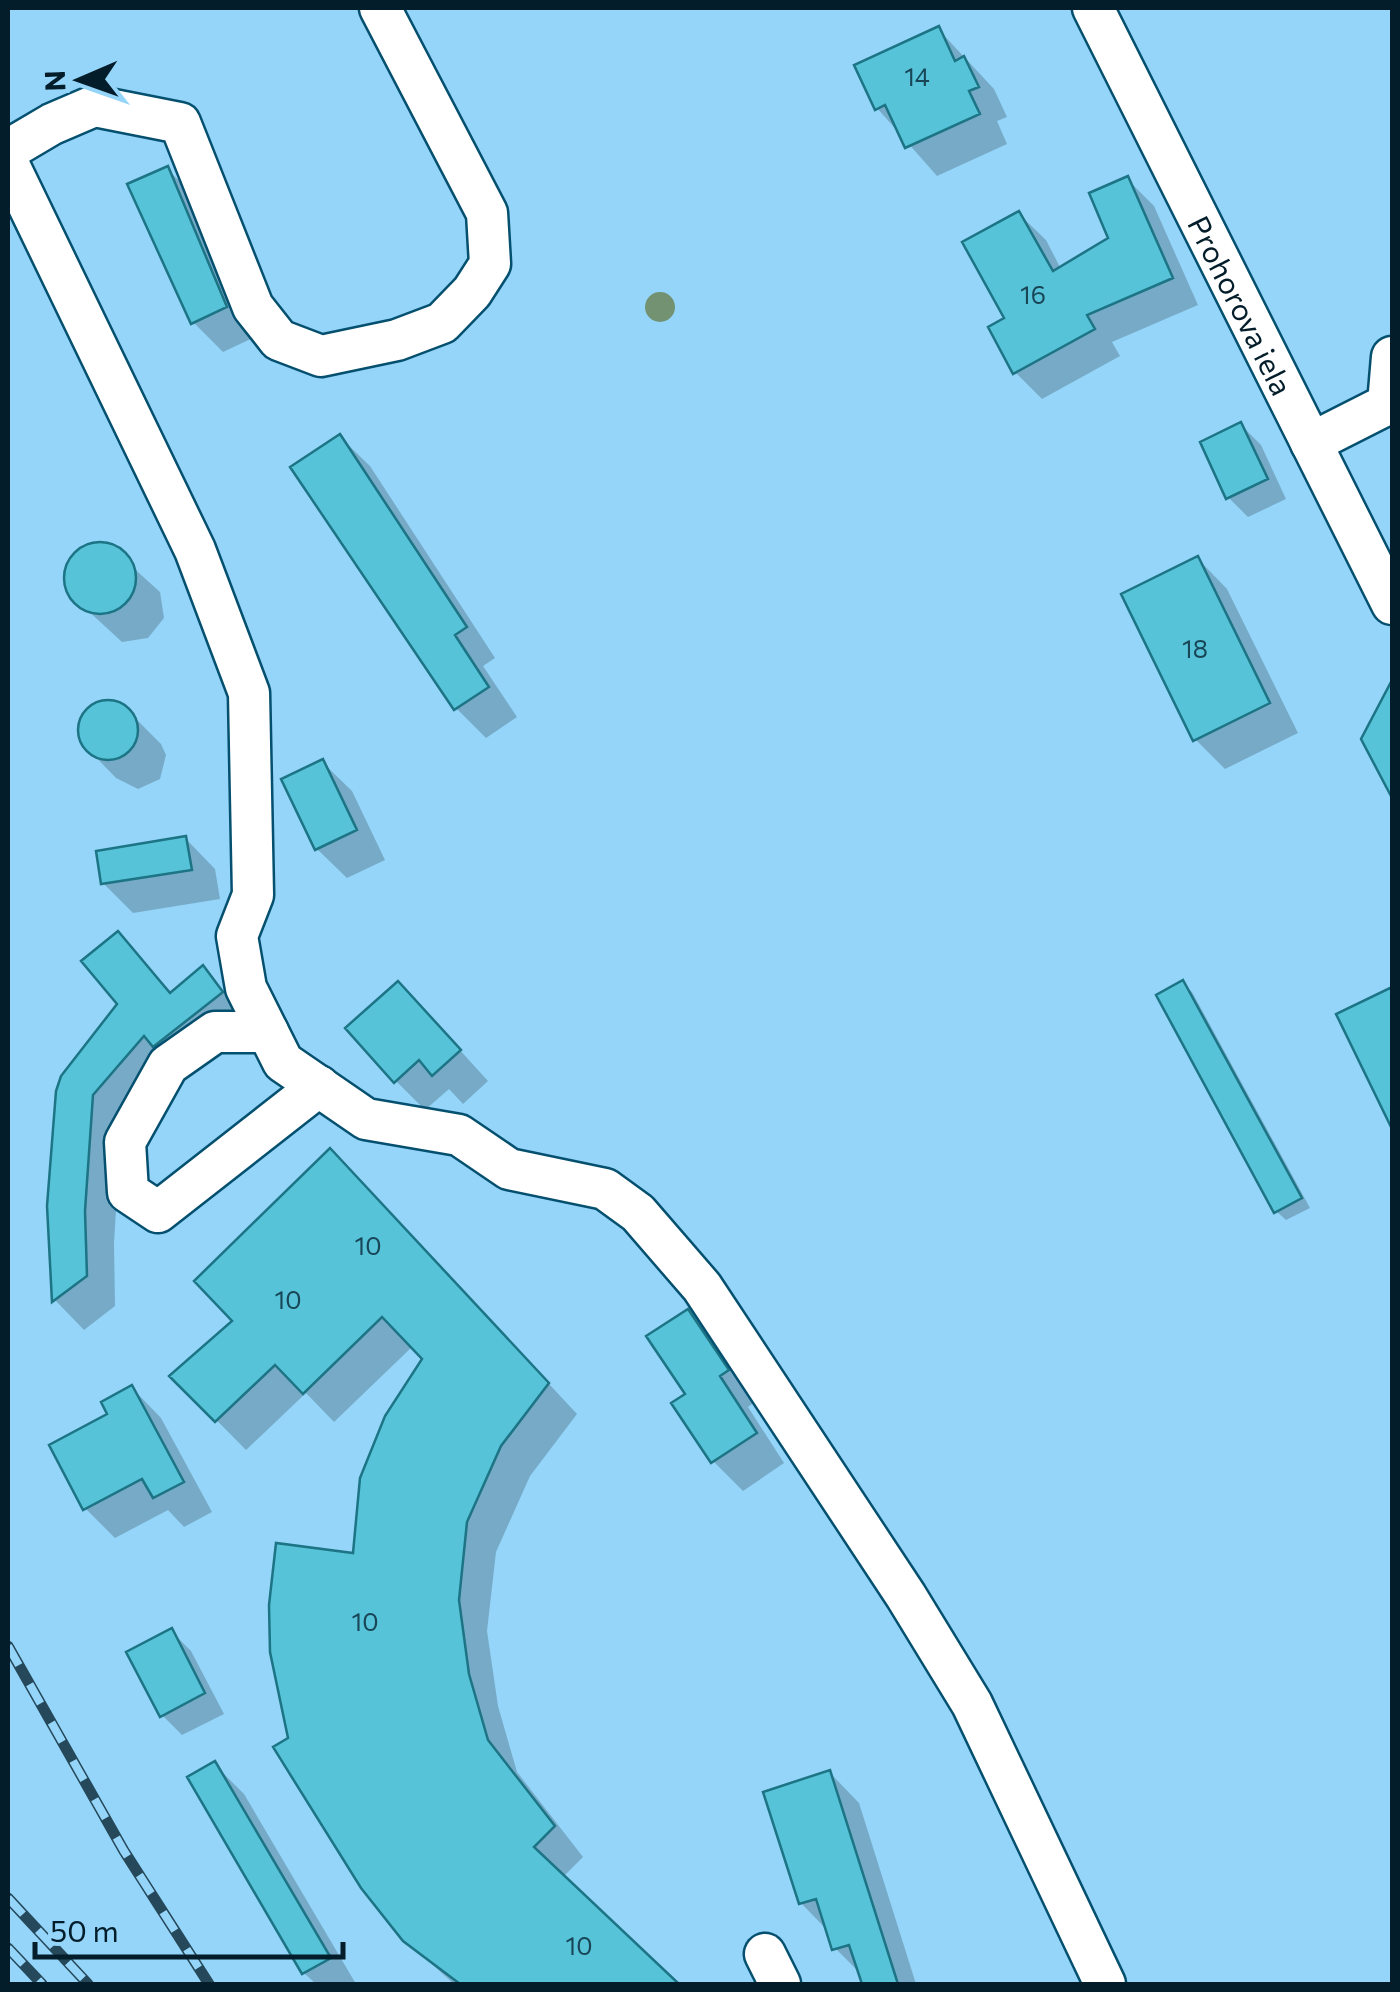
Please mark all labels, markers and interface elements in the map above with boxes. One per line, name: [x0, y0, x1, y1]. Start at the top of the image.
north arrow: [30, 30, 130, 130]
house number: 14: [904, 61, 930, 91]
text: N: [37, 70, 71, 92]
street label: Prohorova iela: [1181, 209, 1302, 400]
house number: 16: [1020, 279, 1046, 309]
house number: 18: [1182, 633, 1208, 663]
house number: 10: [354, 1230, 382, 1260]
house number: 10: [274, 1284, 302, 1314]
house number: 10: [351, 1606, 379, 1636]
scale bar: [35, 1897, 342, 1959]
text: 50 m: [50, 1911, 119, 1948]
house number: 10: [565, 1930, 593, 1960]

